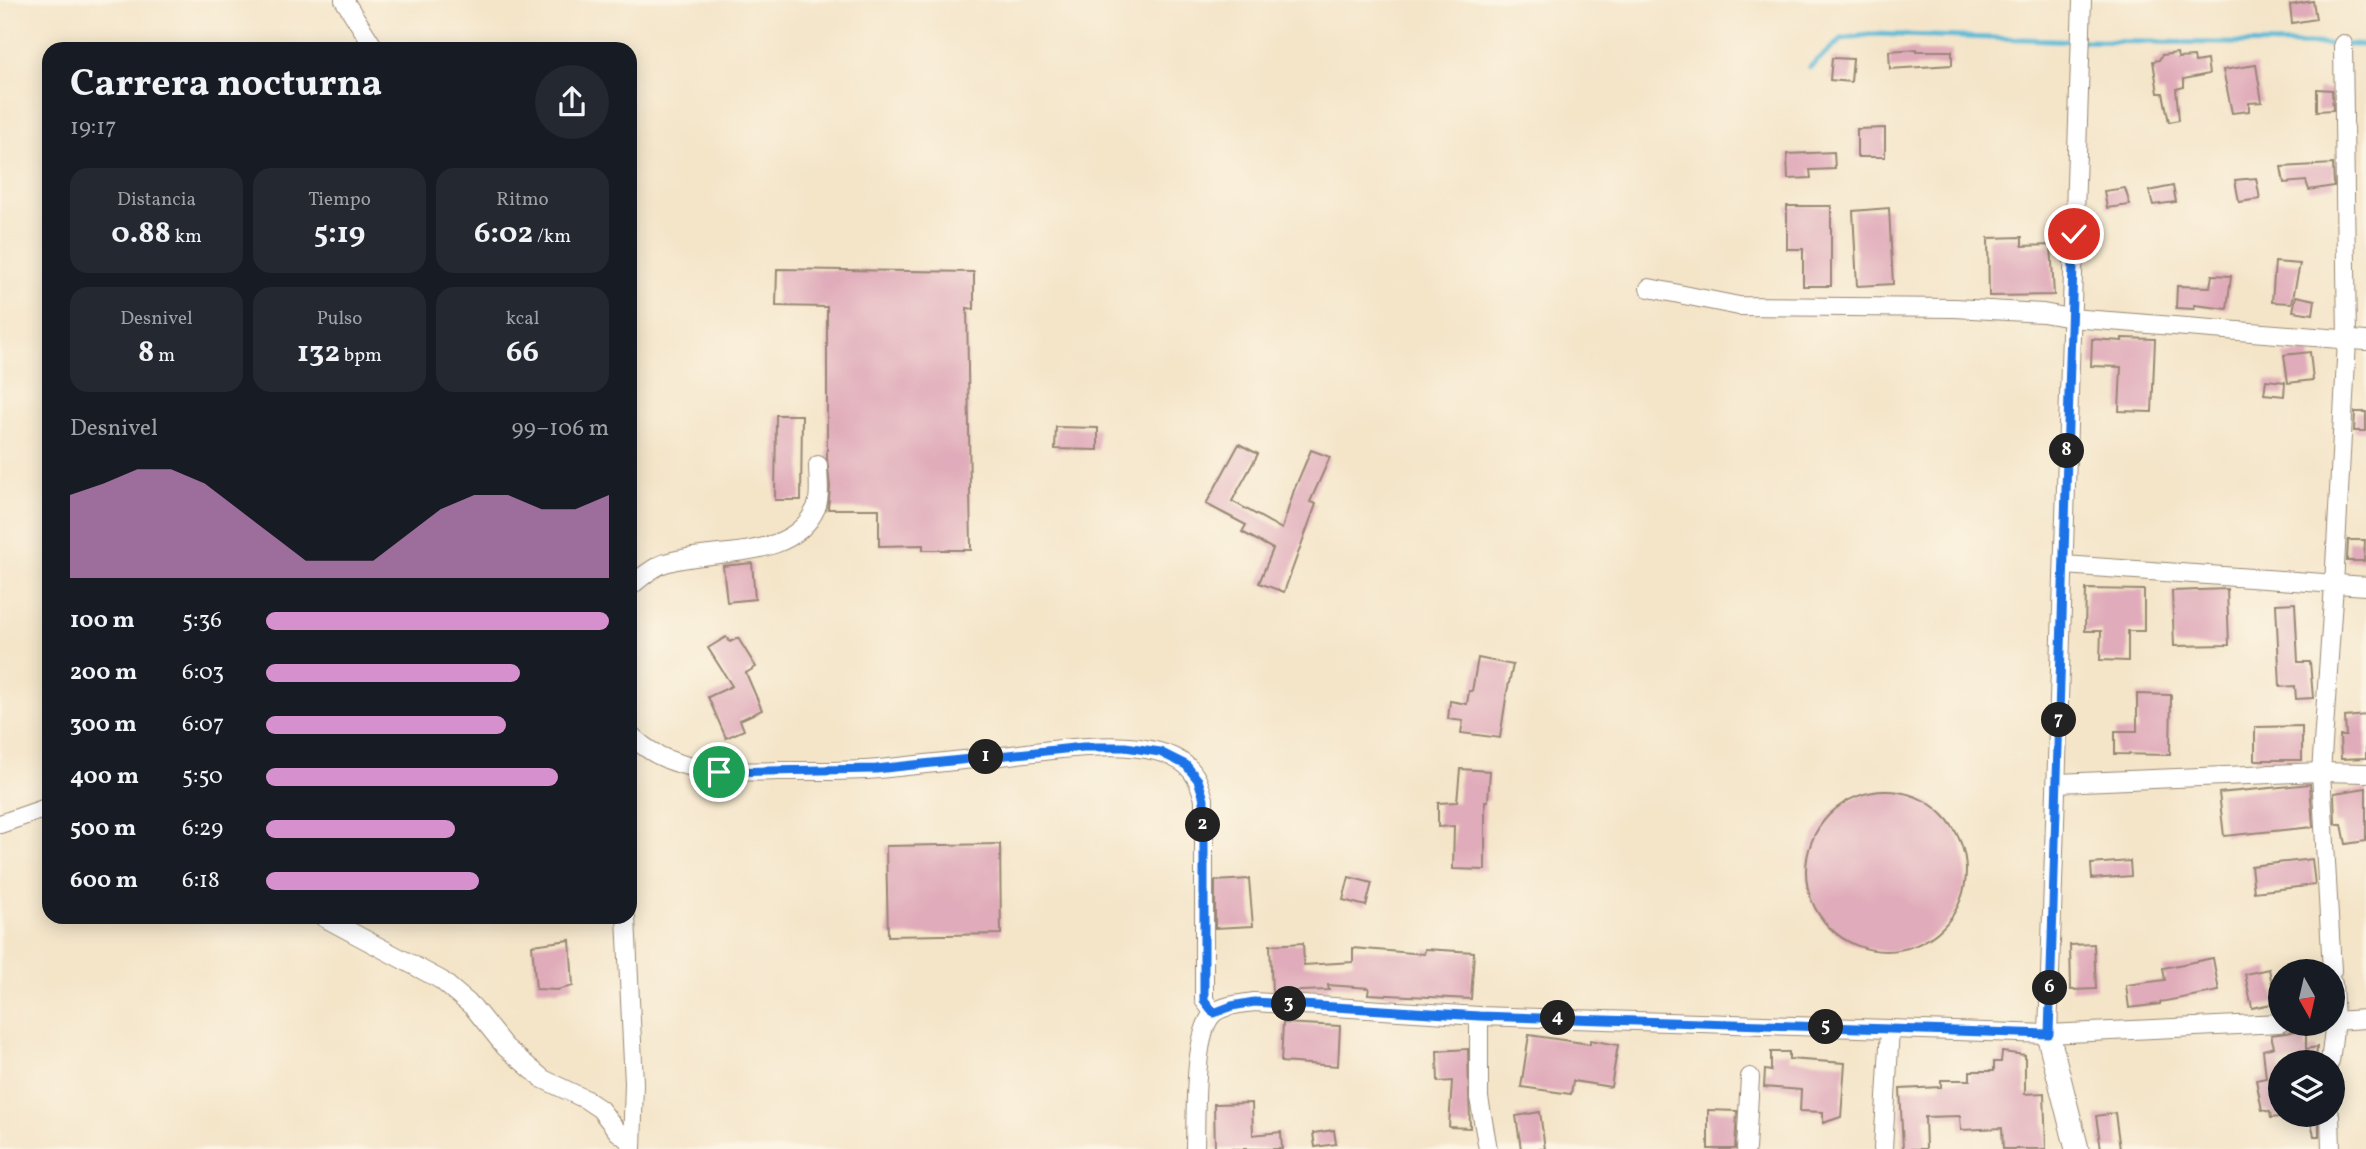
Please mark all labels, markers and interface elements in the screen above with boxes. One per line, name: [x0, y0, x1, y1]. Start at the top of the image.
text: Carrera nocturna: [70, 59, 382, 112]
button: share: [535, 65, 609, 139]
text: 19:17: [70, 112, 116, 144]
text: Distancia: [117, 187, 196, 213]
text: Tiempo: [308, 187, 371, 213]
text: Ritmo: [496, 187, 549, 213]
pin: [2044, 204, 2104, 264]
text: 0.88: [111, 213, 171, 255]
text: 5:19: [314, 213, 365, 255]
text: 6:02: [474, 213, 533, 255]
icon: check: [2055, 215, 2093, 253]
text: km: [171, 224, 202, 250]
text: /km: [533, 224, 571, 250]
text: Desnivel: [120, 306, 193, 332]
text: Pulso: [317, 306, 362, 332]
text: kcal: [506, 306, 539, 332]
text: 8: [138, 332, 154, 374]
text: 132: [297, 332, 340, 374]
text: 66: [506, 332, 539, 374]
text: m: [154, 343, 175, 369]
text: bpm: [340, 343, 382, 369]
text: Desnivel: [70, 413, 158, 445]
text: 99–106 m: [512, 413, 609, 445]
pin: 8: [2050, 434, 2084, 468]
text: 8: [2061, 437, 2072, 463]
text: 100 m: [70, 605, 135, 637]
text: 5:36: [182, 605, 222, 637]
text: 200 m: [70, 657, 137, 689]
text: 6:03: [182, 657, 224, 689]
pin: 7: [2042, 702, 2076, 738]
text: 7: [2054, 706, 2063, 732]
text: 300 m: [70, 709, 137, 741]
text: 6:07: [182, 709, 224, 741]
pin: 1: [968, 740, 1004, 774]
pin: [689, 742, 749, 802]
text: 1: [982, 743, 989, 769]
icon: arrive: [700, 753, 738, 791]
text: 400 m: [70, 761, 139, 793]
text: 5:50: [182, 761, 223, 793]
pin: 2: [1186, 808, 1220, 842]
text: 2: [1198, 811, 1207, 837]
text: 500 m: [70, 813, 136, 845]
text: 6:29: [182, 813, 223, 845]
text: 600 m: [70, 865, 138, 897]
text: 6:18: [182, 865, 220, 897]
north arrow: [2268, 959, 2345, 1036]
map controls: [2268, 959, 2345, 1127]
pin: 6: [2032, 970, 2068, 1006]
text: 6: [2044, 974, 2055, 1000]
pin: 3: [1272, 986, 1306, 1021]
text: 3: [1284, 990, 1293, 1016]
pin: 4: [1540, 1000, 1576, 1036]
text: 4: [1552, 1004, 1563, 1030]
pin: 5: [1808, 1010, 1843, 1044]
text: 5: [1821, 1013, 1830, 1039]
button: layers: [2268, 1050, 2345, 1127]

